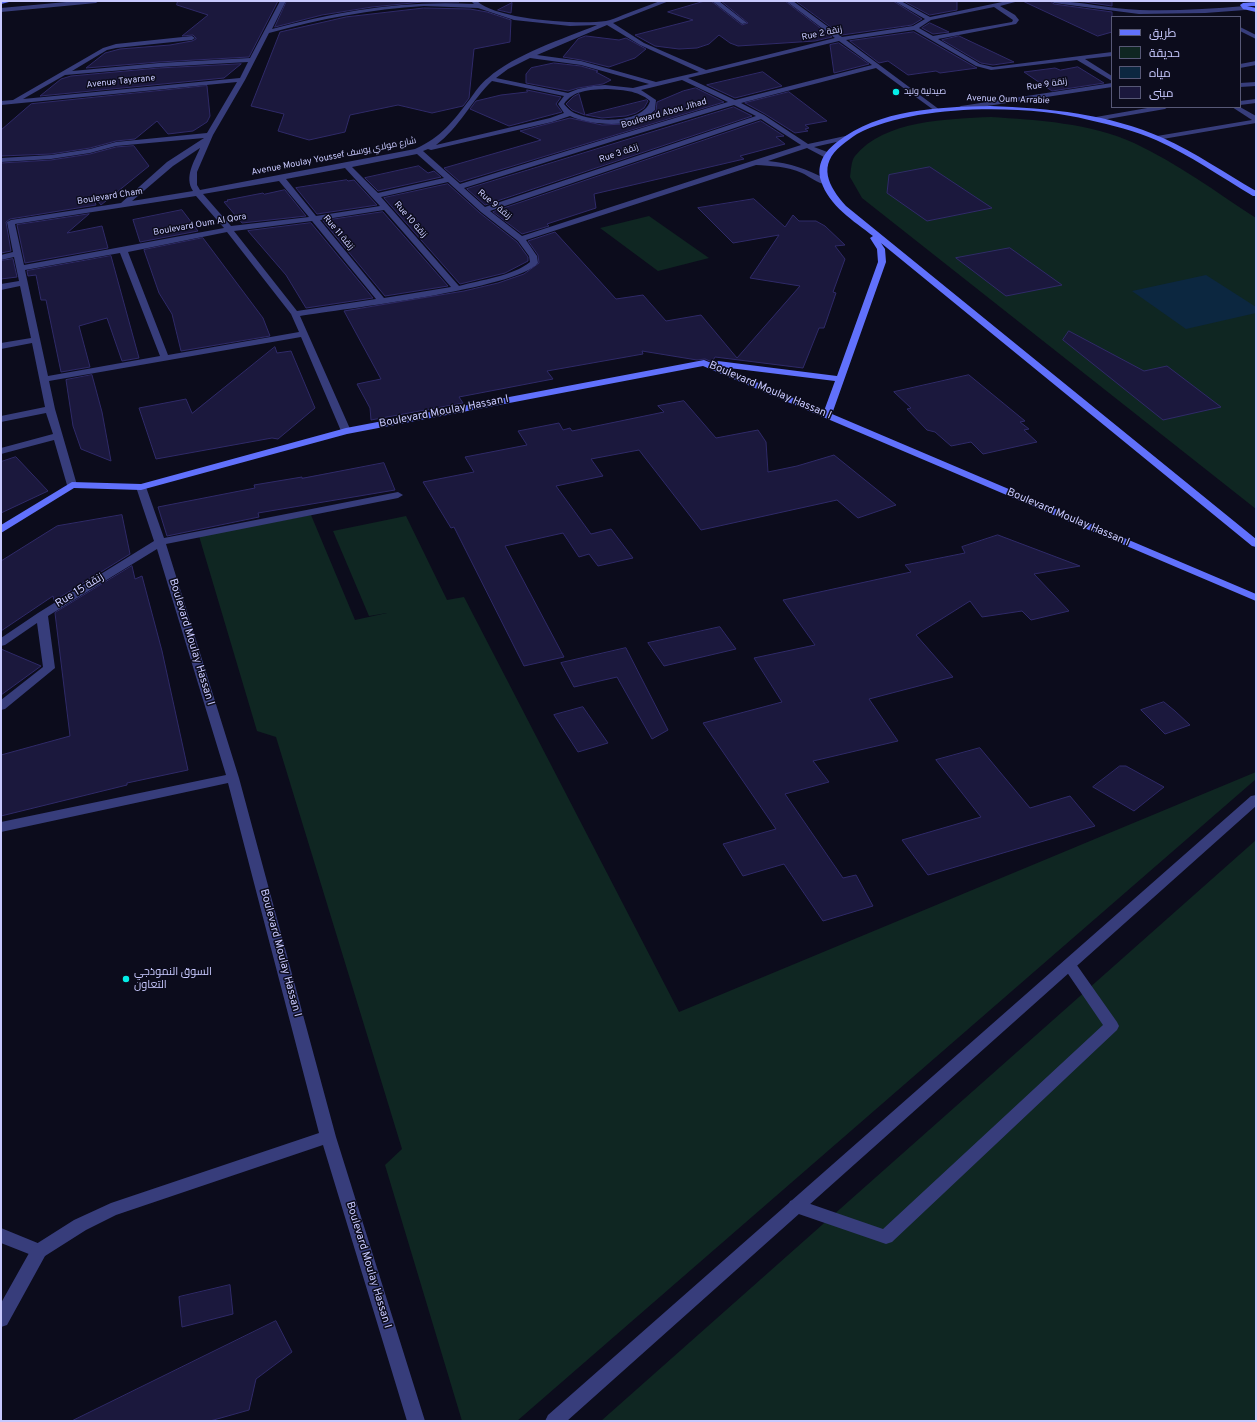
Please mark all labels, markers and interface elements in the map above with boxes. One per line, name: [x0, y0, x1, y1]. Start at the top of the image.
legend: [1111, 16, 1241, 108]
street label: Rue 2 زنقة: [801, 24, 843, 44]
text: طريق: [1149, 26, 1176, 42]
text: حديقة: [1149, 46, 1180, 62]
text: مياه: [1149, 66, 1171, 82]
street label: Avenue Tayarane: [86, 73, 156, 91]
street label: Rue 9 زنقة: [1026, 76, 1068, 94]
text: مبنى: [1149, 86, 1174, 102]
marker: صيدلية وليد: [891, 87, 901, 97]
place label: صيدلية وليد: [904, 87, 946, 97]
street label: Avenue Oum Arrabie: [966, 93, 1050, 107]
street label: Boulevard Abou Jihad: [620, 97, 708, 131]
street label: Avenue Moulay Youssef شارع مولاي يوسف: [251, 136, 417, 178]
street label: Rue 3 زنقة: [598, 142, 640, 166]
street label: Boulevard Cham: [76, 186, 144, 208]
street label: Rue 9 زنقة: [475, 188, 513, 222]
street label: Rue 10 زنقة: [391, 200, 429, 240]
street label: Boulevard Oum Al Qora: [153, 211, 247, 239]
street label: Rue 11 زنقة: [320, 213, 356, 253]
street label: Boulevard Moulay Hassan I: [707, 359, 833, 423]
street label: Boulevard Moulay Hassan I: [378, 393, 510, 431]
street label: Boulevard Moulay Hassan I: [1005, 486, 1131, 550]
street label: Rue 15 زنقة: [53, 571, 107, 611]
street label: Boulevard Moulay Hassan I: [165, 577, 217, 707]
street label: Boulevard Moulay Hassan I: [257, 888, 303, 1018]
place label: السوق النموذجي التعاون: [134, 966, 212, 992]
marker: السوق النموذجي التعاون: [121, 974, 131, 984]
street label: Boulevard Moulay Hassan I: [342, 1200, 394, 1330]

